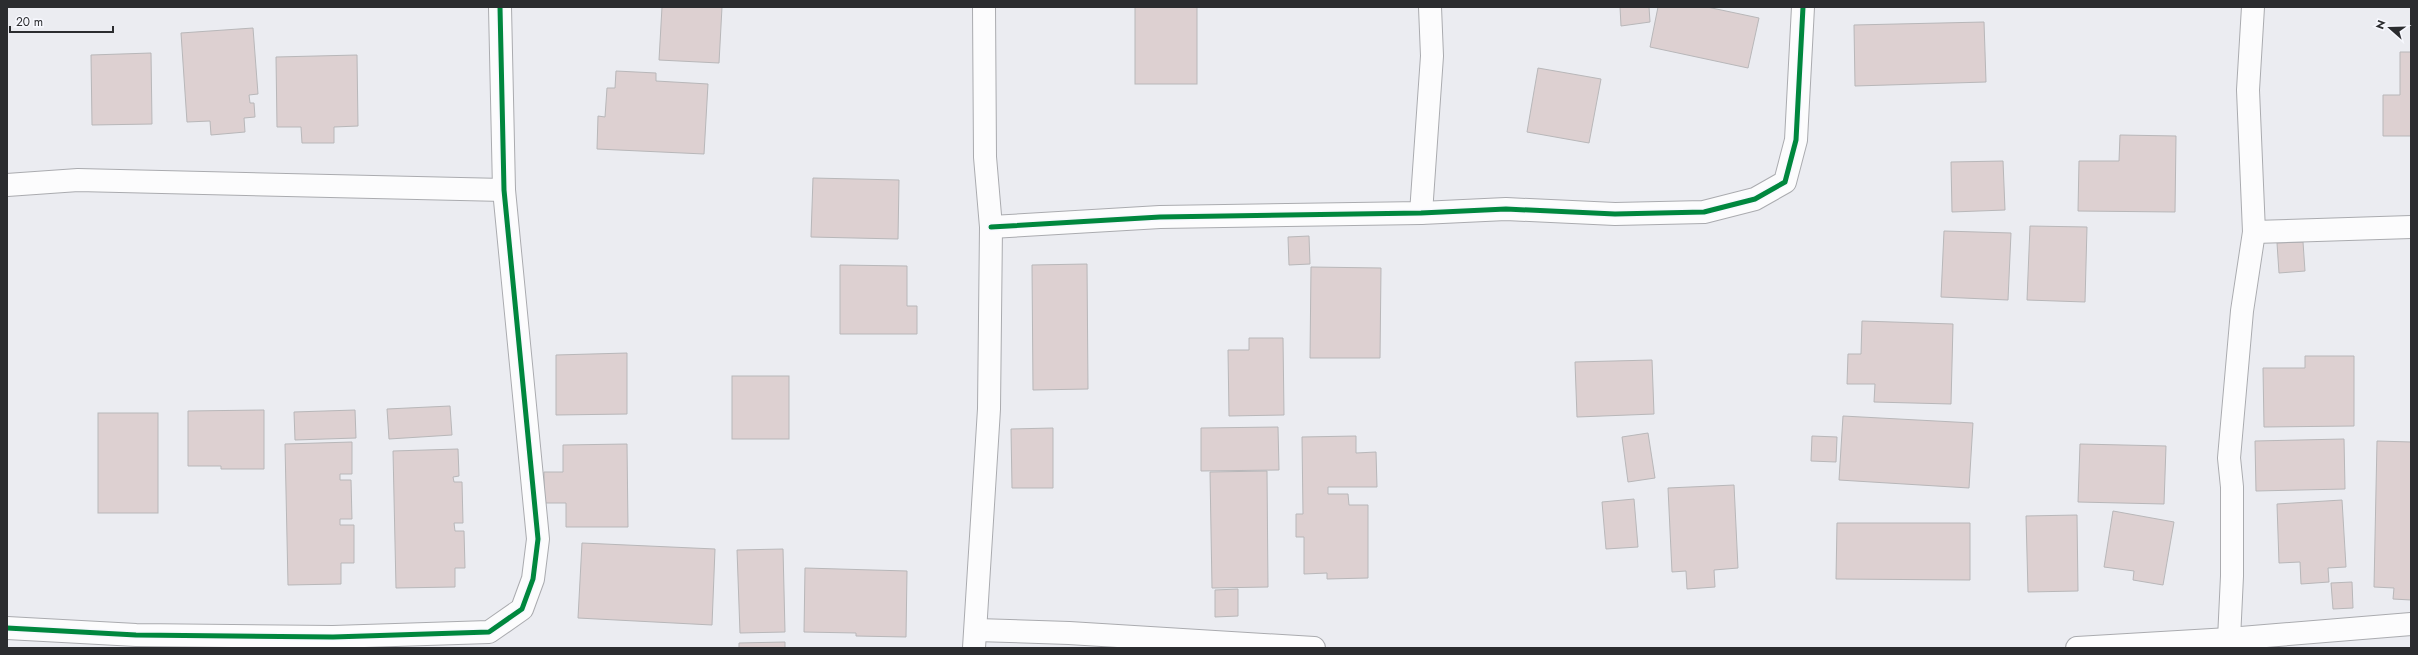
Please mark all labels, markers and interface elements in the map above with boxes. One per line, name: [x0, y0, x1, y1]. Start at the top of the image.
scale bar: [10, 8, 113, 34]
north arrow: [2370, 8, 2410, 48]
text: 20 m: [16, 13, 43, 31]
text: N: [2372, 18, 2390, 31]

